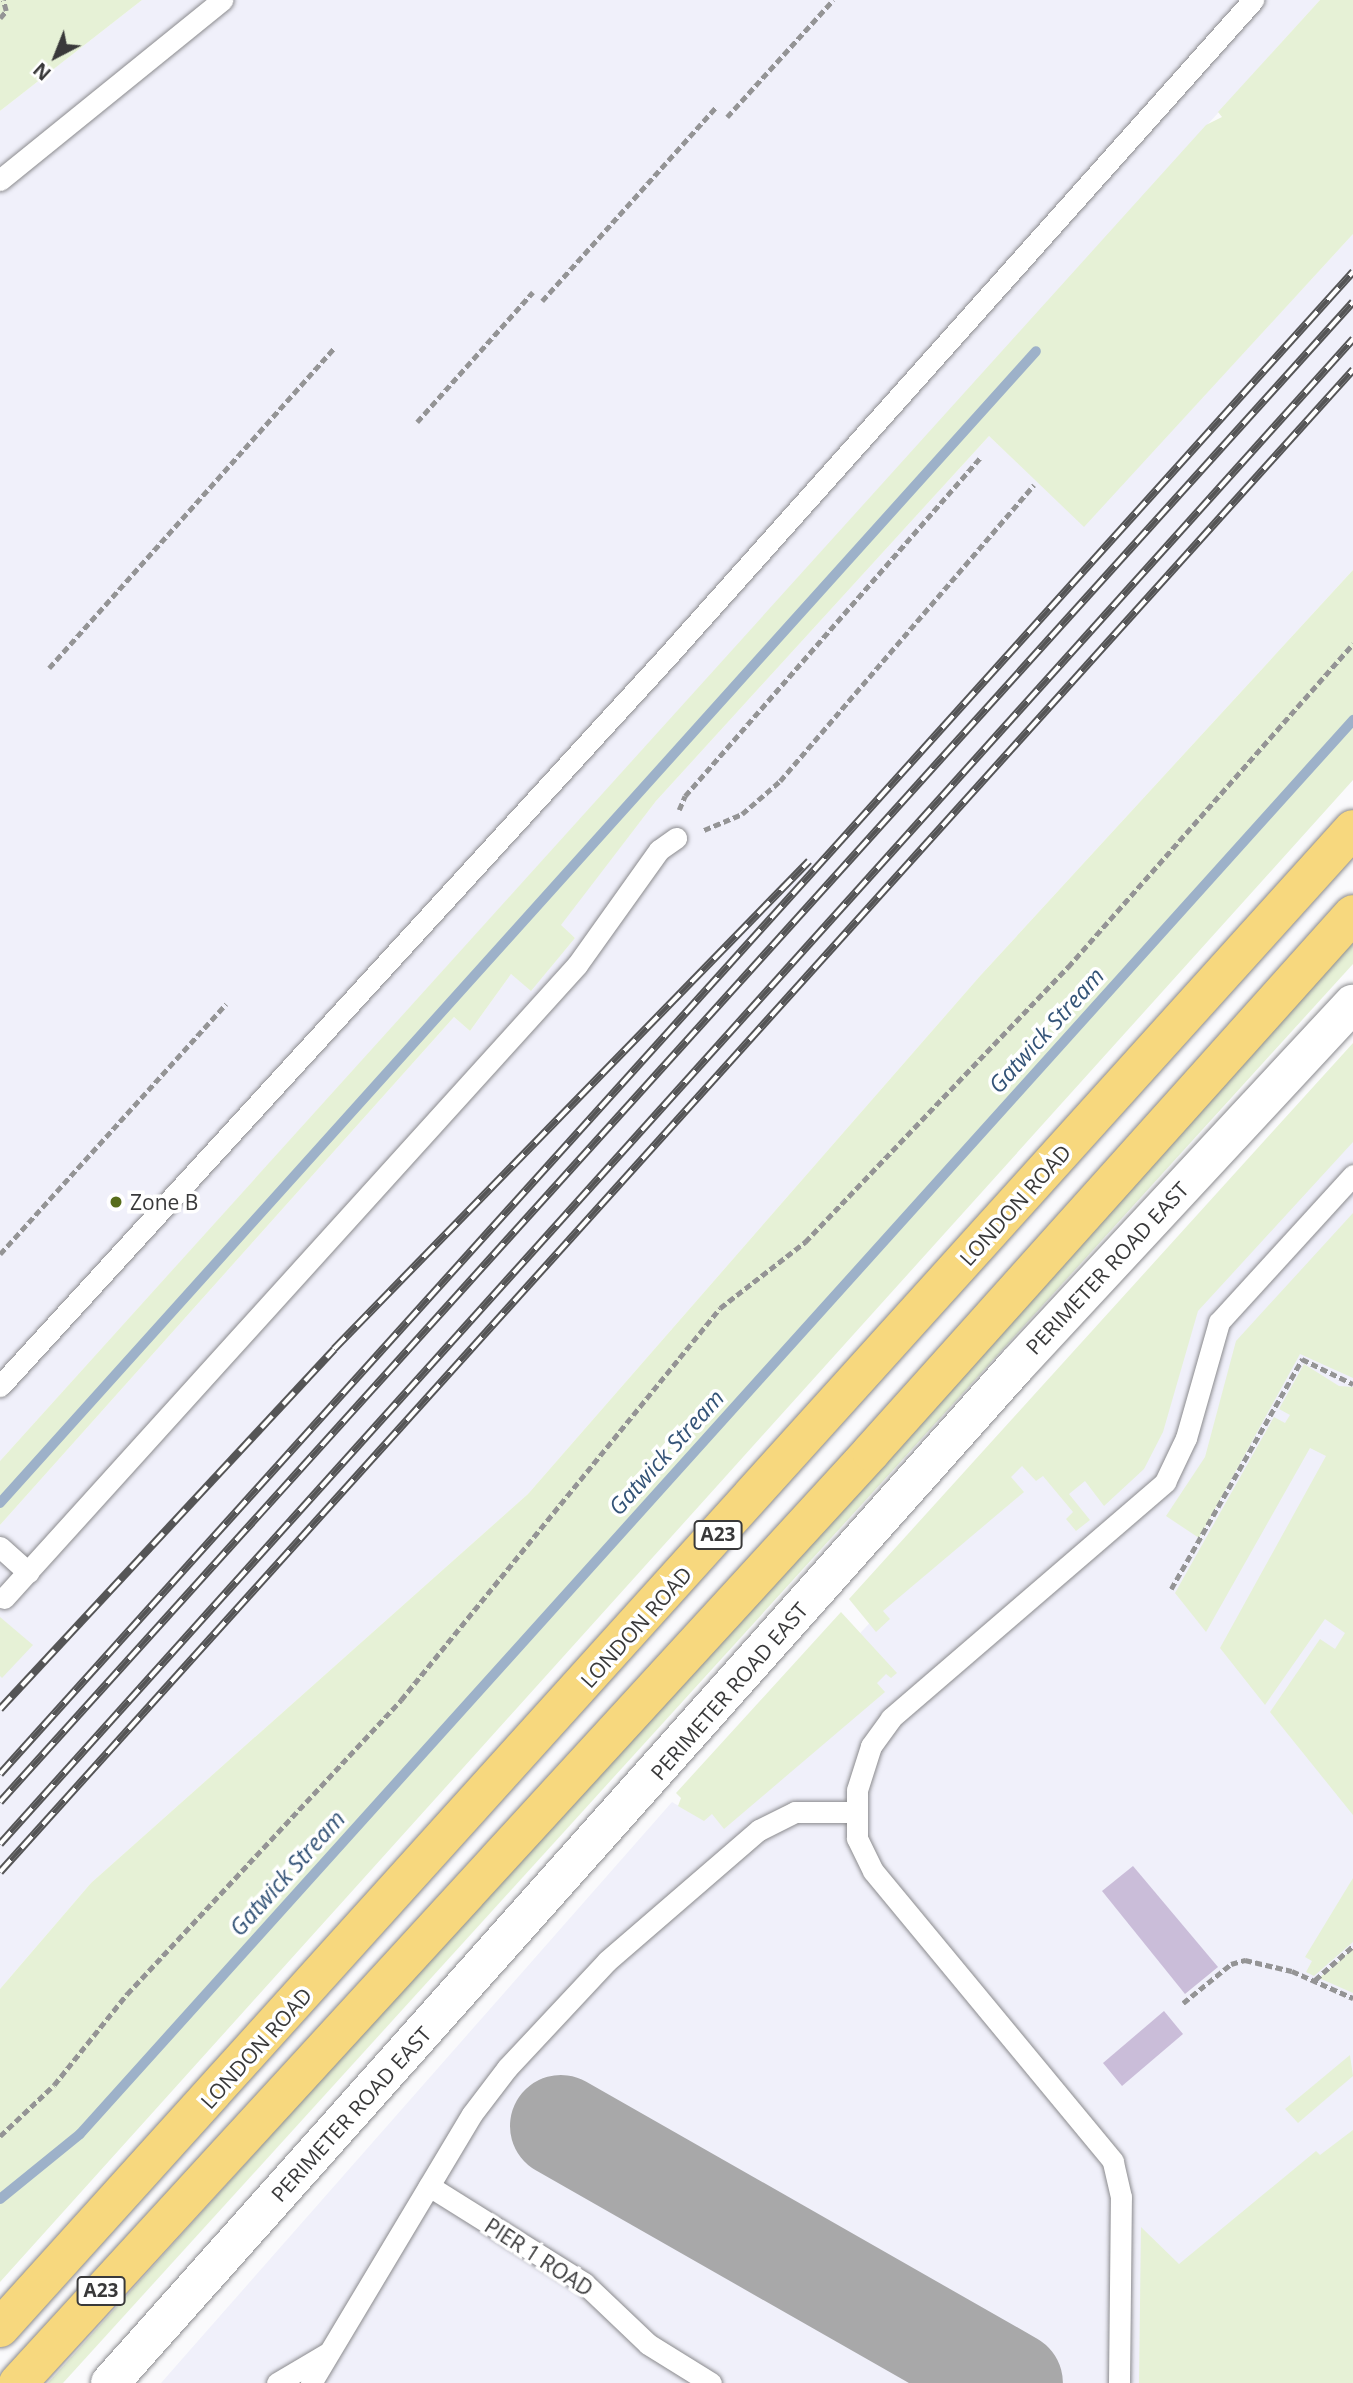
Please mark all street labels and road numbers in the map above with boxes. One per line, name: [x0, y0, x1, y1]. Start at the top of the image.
street label: LONDON ROAD: [954, 1139, 1076, 1271]
street label: PERIMETER ROAD EAST: [1021, 1177, 1193, 1359]
road number: A23: [694, 1520, 742, 1550]
street label: LONDON ROAD: [575, 1561, 697, 1693]
street label: PERIMETER ROAD EAST: [645, 1597, 813, 1785]
street label: LONDON ROAD: [195, 1982, 317, 2114]
street label: PERIMETER ROAD EAST: [266, 2021, 436, 2207]
street label: PIER 1 ROAD: [480, 2213, 598, 2301]
road number: A23: [76, 2276, 126, 2306]

